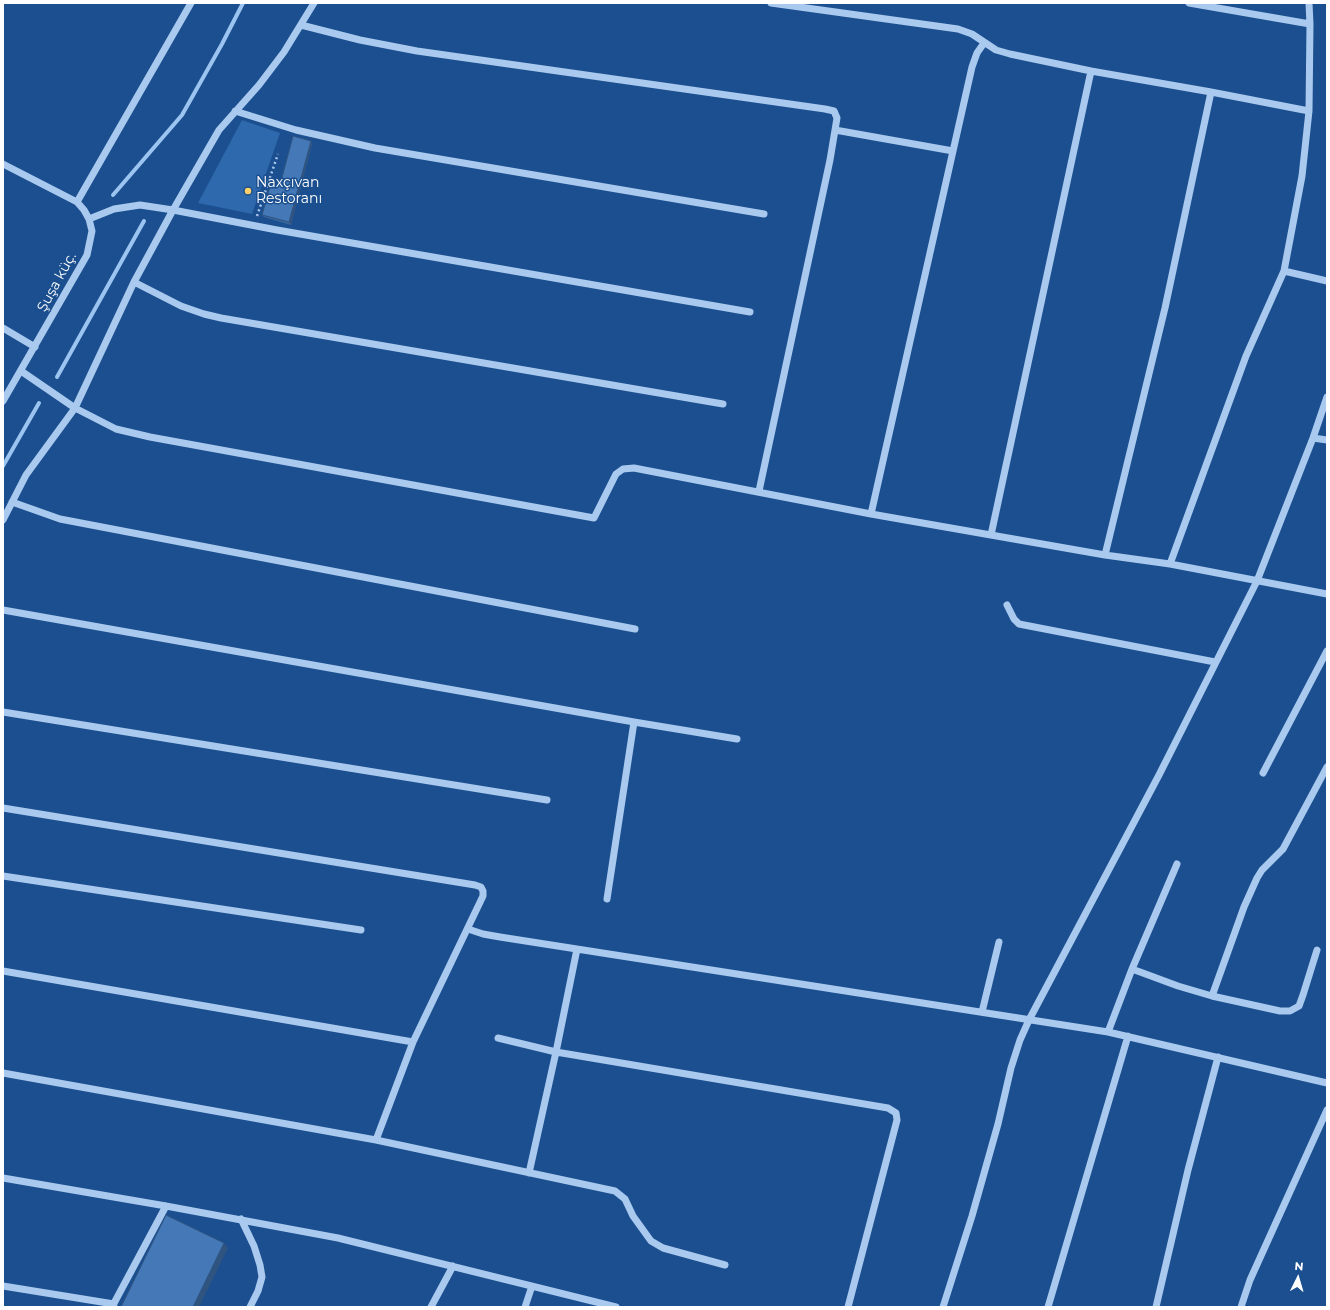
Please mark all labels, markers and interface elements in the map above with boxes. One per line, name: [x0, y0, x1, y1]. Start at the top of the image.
place label: Naxçıvan Restoranı: [256, 175, 322, 208]
marker: Naxçıvan Restoranı: [243, 186, 253, 196]
street label: Şuşa küç.: [34, 249, 80, 315]
north arrow: [1278, 1258, 1318, 1298]
text: N: [1294, 1259, 1304, 1273]

